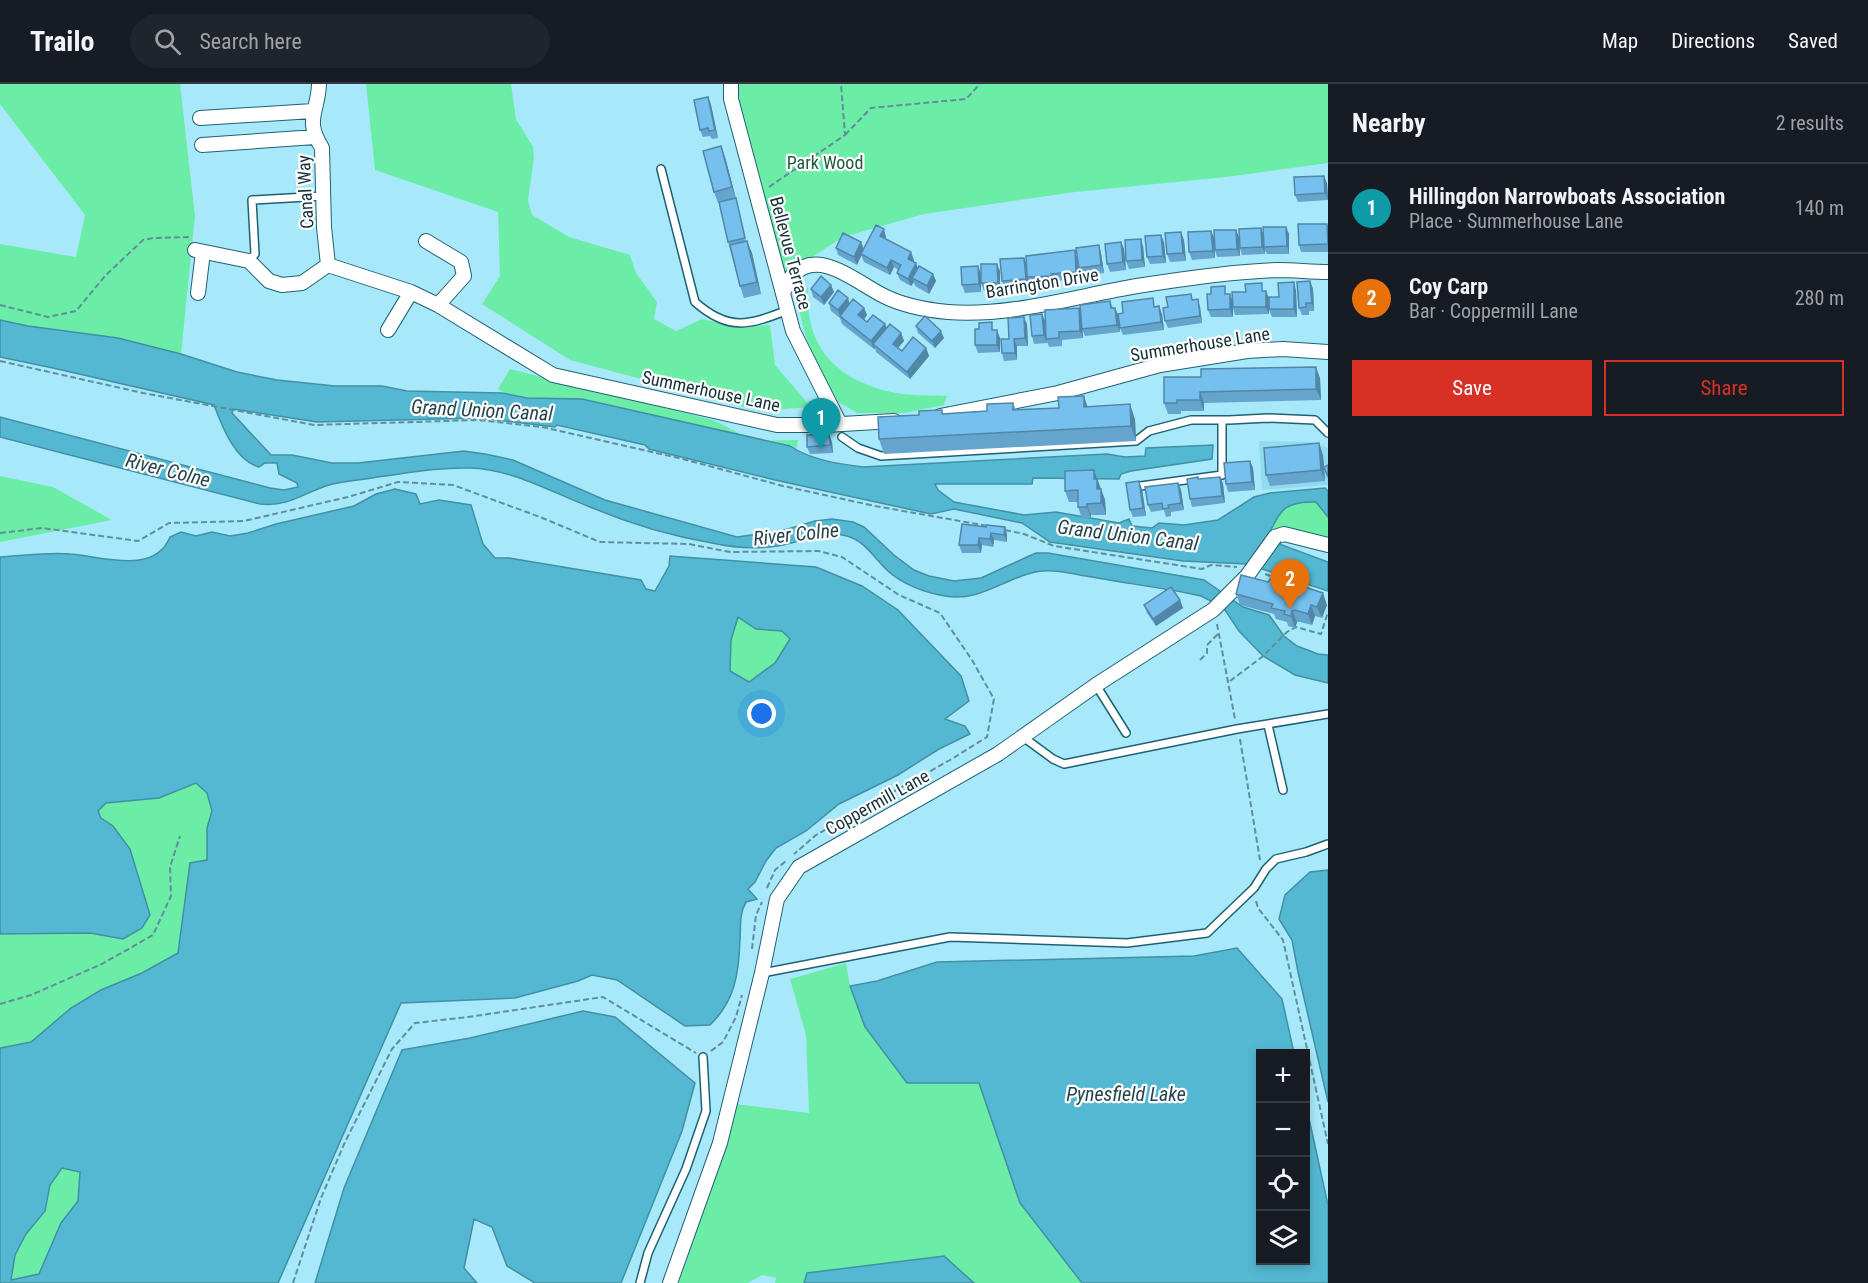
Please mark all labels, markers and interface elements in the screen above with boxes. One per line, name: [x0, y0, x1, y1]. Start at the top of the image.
search box: [130, 14, 550, 68]
text: Trailo: [30, 25, 94, 58]
icon: search: [151, 25, 184, 58]
text: Search here: [199, 29, 302, 54]
text: Map: [1602, 29, 1638, 53]
text: Directions: [1671, 29, 1755, 53]
text: Saved: [1788, 29, 1838, 53]
text: Nearby: [1352, 108, 1426, 138]
text: 2 results: [1776, 111, 1844, 135]
park label: Park Wood: [787, 152, 863, 173]
street label: Canal Way: [293, 154, 317, 229]
text: Hillingdon Narrowboats Association: [1409, 184, 1725, 209]
street label: Bellevue Terrace: [766, 194, 816, 312]
text: 1: [1366, 196, 1377, 220]
text: 140 m: [1795, 196, 1844, 220]
text: Place · Summerhouse Lane: [1409, 209, 1623, 233]
street label: Barrington Drive: [984, 264, 1100, 302]
text: Coy Carp: [1409, 274, 1488, 299]
text: 2: [1366, 286, 1377, 310]
text: 280 m: [1795, 286, 1844, 310]
text: Bar · Coppermill Lane: [1409, 299, 1578, 323]
street label: Summerhouse Lane: [1129, 323, 1271, 365]
button: Save: [1352, 360, 1592, 416]
button: Share: [1604, 360, 1844, 416]
street label: Summerhouse Lane: [640, 366, 782, 416]
water label: Grand Union Canal: [411, 394, 554, 426]
pin: 1: [802, 398, 840, 448]
water label: River Colne: [123, 448, 213, 492]
water label: Grand Union Canal: [1056, 514, 1200, 556]
water label: River Colne: [752, 518, 840, 550]
pin: 2: [1270, 560, 1310, 609]
your location: [747, 699, 776, 728]
street label: Coppermill Lane: [821, 765, 933, 839]
map controls: [1256, 1049, 1310, 1265]
button: +: [1256, 1049, 1310, 1103]
water label: Pynesfield Lake: [1066, 1082, 1186, 1106]
button: −: [1256, 1103, 1310, 1157]
button: locate: [1256, 1157, 1310, 1211]
button: layers: [1256, 1211, 1310, 1265]

